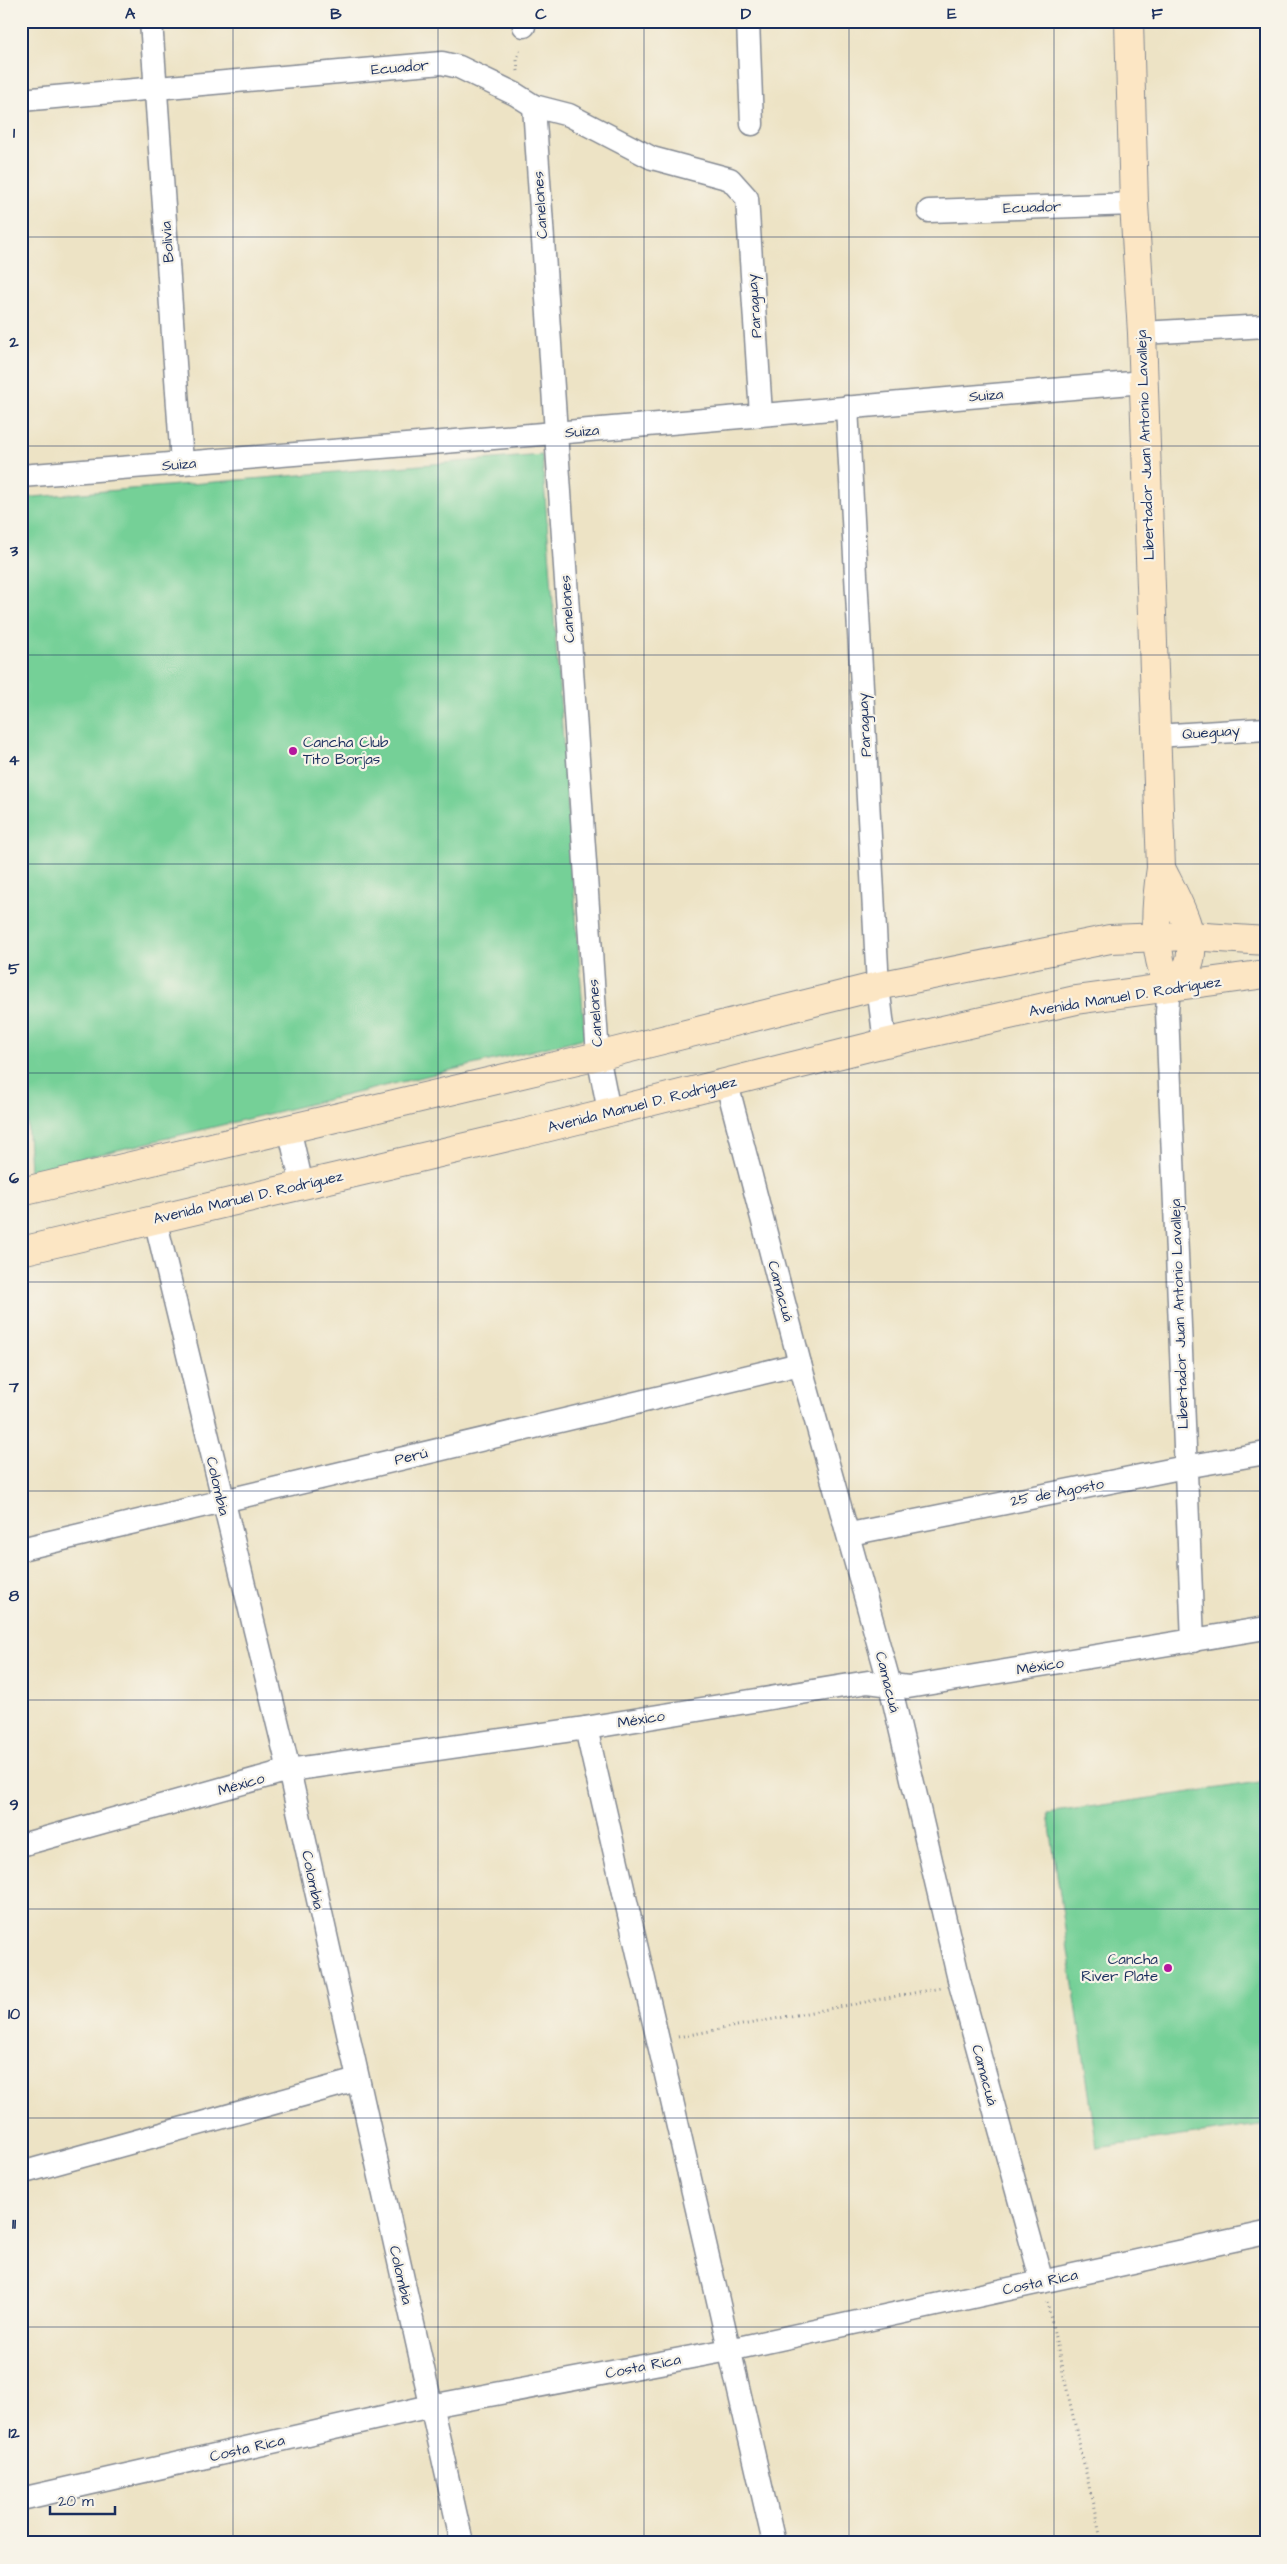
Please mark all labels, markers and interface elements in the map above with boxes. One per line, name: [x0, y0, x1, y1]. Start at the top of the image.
text: A: [125, 3, 136, 25]
text: B: [330, 3, 342, 25]
text: C: [535, 3, 547, 25]
text: D: [741, 3, 752, 25]
text: E: [947, 3, 957, 25]
text: F: [1151, 3, 1163, 25]
street label: Ecuador: [370, 55, 430, 80]
text: 1: [13, 122, 16, 144]
street label: Canelones: [528, 170, 553, 240]
street label: Ecuador: [1003, 196, 1061, 219]
street label: Bolivia: [156, 220, 179, 263]
street label: Paraguay: [742, 273, 768, 339]
street label: Libertador Juan Antonio Lavalleja: [1131, 329, 1160, 561]
text: 2: [8, 331, 19, 353]
street label: Suiza: [968, 383, 1005, 407]
street label: Suiza: [564, 419, 601, 443]
street label: Suiza: [161, 452, 198, 476]
text: 3: [9, 540, 19, 562]
street label: Canelones: [555, 574, 580, 644]
street label: Paraguay: [852, 692, 878, 758]
street label: Queguay: [1182, 720, 1241, 746]
place label: Cancha Club Tito Borjas: [303, 732, 389, 770]
marker: Cancha Club Tito Borjas: [287, 745, 299, 757]
text: 4: [9, 749, 20, 771]
text: 5: [8, 958, 20, 980]
street label: Avenida Manuel D. Rodríguez: [1027, 971, 1223, 1023]
street label: Canelones: [583, 978, 608, 1048]
street label: Avenida Manuel D. Rodríguez: [545, 1071, 740, 1139]
street label: Avenida Manuel D. Rodríguez: [151, 1165, 346, 1231]
text: 6: [9, 1167, 19, 1189]
street label: Libertador Juan Antonio Lavalleja: [1165, 1198, 1194, 1430]
street label: Camacuá: [762, 1258, 799, 1324]
text: 7: [8, 1376, 19, 1398]
street label: Perú: [392, 1442, 430, 1470]
street label: Colombia: [201, 1455, 235, 1518]
street label: 25 de Agosto: [1009, 1473, 1106, 1513]
text: 8: [9, 1585, 20, 1607]
street label: Camacuá: [870, 1649, 905, 1715]
street label: México: [1015, 1652, 1066, 1681]
street label: México: [616, 1705, 667, 1734]
street label: México: [215, 1768, 268, 1801]
text: 9: [9, 1794, 19, 1816]
street label: Colombia: [296, 1849, 329, 1912]
place label: Cancha River Plate: [1081, 1949, 1158, 1987]
marker: Cancha River Plate: [1162, 1962, 1174, 1974]
text: 10: [8, 2003, 20, 2025]
street label: Camacuá: [966, 2042, 1003, 2108]
text: 11: [12, 2213, 17, 2235]
street label: Colombia: [384, 2244, 418, 2307]
street label: Costa Rica: [1001, 2264, 1080, 2301]
street label: Costa Rica: [604, 2349, 683, 2384]
text: 12: [8, 2422, 20, 2444]
street label: Costa Rica: [208, 2430, 287, 2467]
scale bar: [50, 2484, 115, 2516]
text: 20 m: [58, 2491, 94, 2512]

